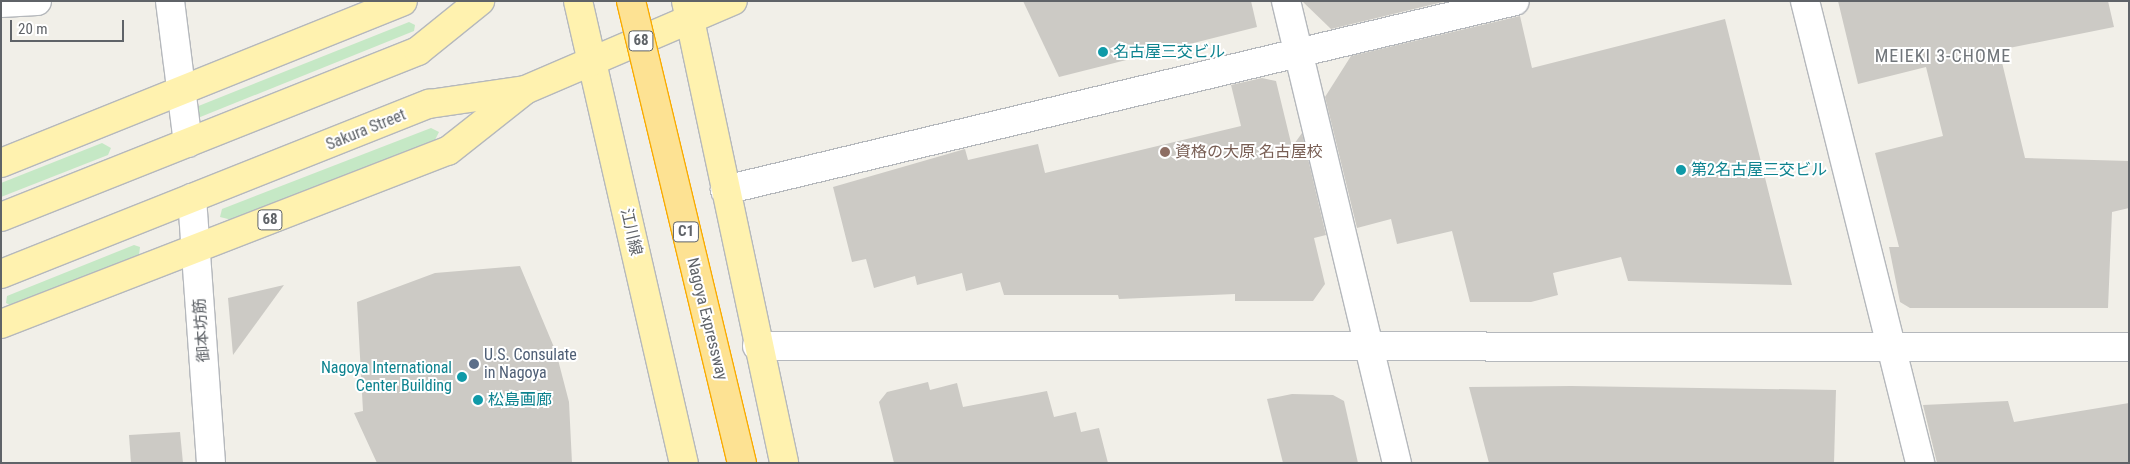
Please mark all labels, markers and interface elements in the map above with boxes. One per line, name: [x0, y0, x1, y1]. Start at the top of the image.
scale bar: [12, 10, 126, 42]
text: 20 m: [18, 20, 48, 38]
road number: 68: [627, 28, 655, 54]
place label: 名古屋三交ビル: [1113, 42, 1225, 62]
district label: MEIEKI 3-CHOME: [1873, 45, 2013, 67]
marker: 名古屋三交ビル: [1097, 46, 1109, 58]
street label: Sakura Street: [323, 105, 409, 155]
place label: 資格の大原 名古屋校: [1175, 142, 1323, 162]
marker: 資格の大原 名古屋校: [1159, 146, 1171, 158]
place label: 第2名古屋三交ビル: [1691, 160, 1827, 180]
marker: 第2名古屋三交ビル: [1675, 164, 1687, 176]
street label: 江川線: [616, 206, 646, 258]
road number: 68: [256, 208, 284, 232]
road number: C1: [672, 220, 700, 244]
street label: Nagoya Expressway: [682, 256, 732, 382]
street label: 御本坊筋: [190, 297, 214, 363]
place label: U.S. Consulate in Nagoya: [484, 345, 577, 383]
place label: Nagoya International Center Building: [321, 358, 452, 396]
marker: U.S. Consulate in Nagoya: [468, 358, 480, 370]
marker: Nagoya International Center Building: [456, 371, 468, 383]
place label: 松島画廊: [488, 390, 552, 410]
marker: 松島画廊: [472, 394, 484, 406]

